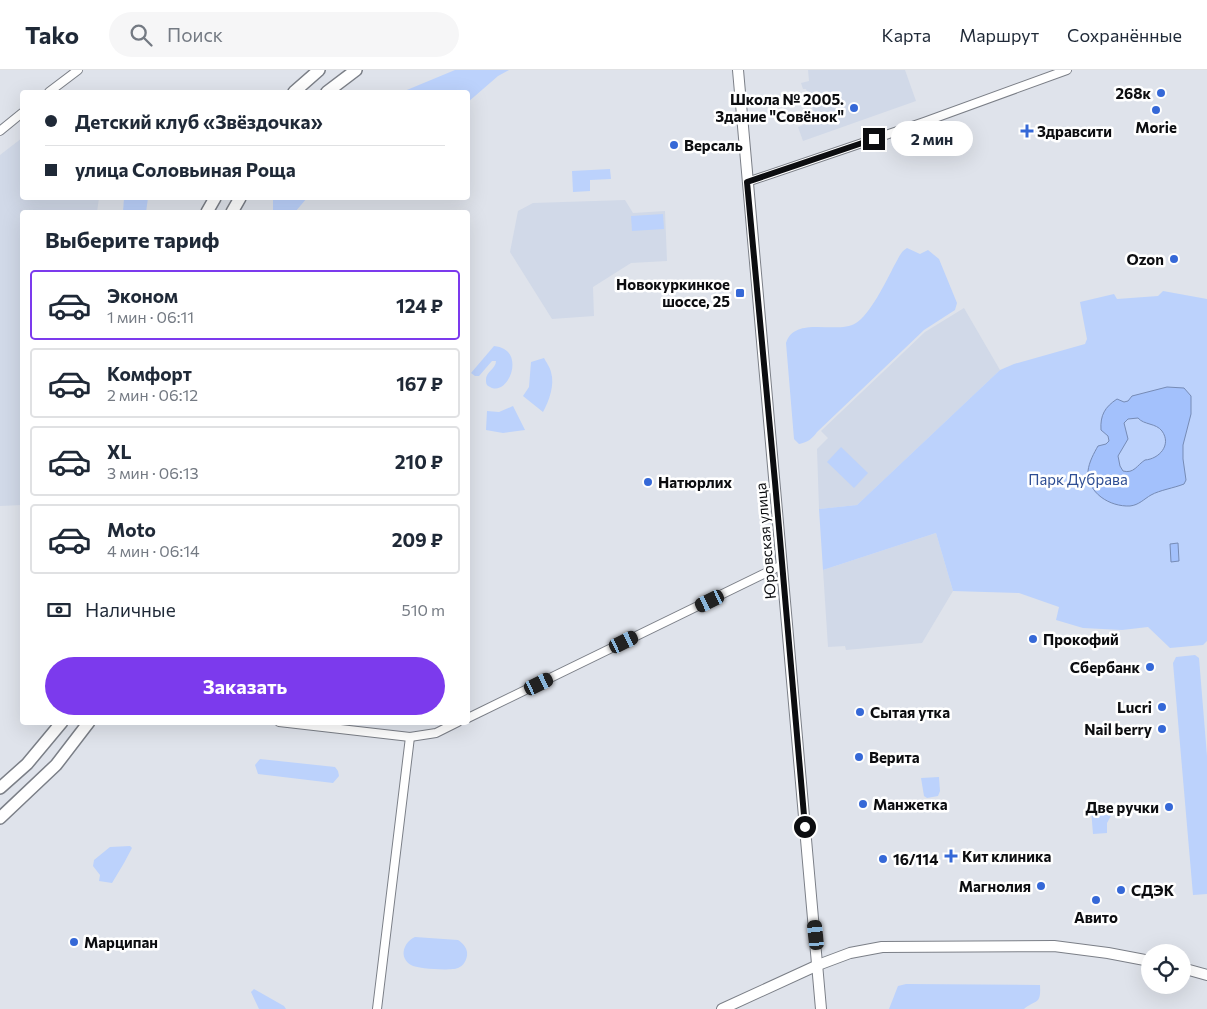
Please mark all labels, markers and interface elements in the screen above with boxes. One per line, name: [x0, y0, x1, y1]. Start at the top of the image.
search box: [109, 12, 459, 57]
text: Tako: [25, 20, 79, 49]
icon: search: [127, 21, 155, 49]
text: Поиск: [167, 23, 223, 46]
text: Карта: [882, 24, 931, 46]
text: Маршрут: [959, 24, 1039, 46]
text: Сохранённые: [1067, 24, 1182, 46]
place label: 268к: [1115, 84, 1151, 102]
marker: 268к: [1155, 87, 1167, 99]
place label: Школа № 2005. Здание "Совёнок": [715, 90, 844, 125]
marker: Школа № 2005. Здание "Совёнок": [848, 102, 860, 114]
marker: Morie: [1150, 104, 1162, 116]
text: Детский клуб «Звёздочка»: [75, 110, 323, 133]
place label: Morie: [1135, 118, 1177, 136]
callout: 2 мин: [892, 122, 974, 156]
place label: Здравсити: [1037, 122, 1112, 140]
marker: Здравсити: [1021, 125, 1033, 137]
route end: [863, 128, 885, 150]
text: 2 мин: [911, 129, 953, 148]
place label: Версаль: [684, 136, 743, 154]
marker: Версаль: [668, 139, 680, 151]
text: улица Соловьиная Роща: [75, 158, 296, 181]
text: Выберите тариф: [45, 226, 219, 253]
place label: Ozon: [1126, 250, 1164, 268]
marker: Ozon: [1168, 253, 1180, 265]
place label: Новокуркинкое шоссе, 25: [616, 275, 730, 310]
icon: car: [47, 283, 92, 328]
text: Эконом: [107, 284, 178, 307]
marker: Новокуркинкое шоссе, 25: [734, 287, 746, 299]
text: 124 ₽: [396, 294, 443, 317]
text: 1 мин · 06:11: [107, 307, 194, 326]
icon: car: [47, 361, 92, 406]
text: Комфорт: [107, 362, 192, 385]
text: 167 ₽: [396, 372, 443, 395]
text: 2 мин · 06:12: [107, 385, 198, 404]
icon: car: [47, 439, 92, 484]
text: XL: [107, 440, 132, 463]
text: 210 ₽: [395, 450, 443, 473]
text: 3 мин · 06:13: [107, 463, 199, 482]
park label: Парк Дубрава: [1028, 470, 1128, 488]
place label: Натюрлих: [658, 473, 732, 491]
marker: Натюрлих: [642, 476, 654, 488]
street label: Юровская улица: [751, 482, 779, 600]
icon: car: [47, 517, 92, 562]
text: Moto: [107, 518, 156, 541]
text: 209 ₽: [392, 528, 443, 551]
text: 4 мин · 06:14: [107, 541, 200, 560]
car: [693, 588, 726, 614]
icon: cash: [45, 596, 73, 624]
text: Наличные: [85, 598, 176, 621]
text: 510 m: [402, 600, 445, 619]
car: [607, 629, 640, 655]
place label: Прокофий: [1043, 630, 1119, 648]
marker: Прокофий: [1027, 633, 1039, 645]
button: Заказать: [45, 657, 445, 715]
place label: Сбербанк: [1070, 658, 1140, 676]
marker: Сбербанк: [1144, 661, 1156, 673]
car: [522, 671, 555, 697]
place label: Lucri: [1117, 698, 1152, 716]
marker: Lucri: [1156, 701, 1168, 713]
place label: Сытая утка: [870, 703, 950, 721]
marker: Сытая утка: [854, 706, 866, 718]
place label: Nail berry: [1084, 720, 1153, 738]
marker: Nail berry: [1156, 723, 1168, 735]
place label: Верита: [869, 748, 920, 766]
marker: Верита: [853, 751, 865, 763]
place label: Манжетка: [873, 795, 948, 813]
marker: Манжетка: [857, 798, 869, 810]
place label: Две ручки: [1086, 798, 1159, 816]
marker: Две ручки: [1163, 801, 1175, 813]
route start: [794, 816, 816, 838]
place label: Кит клиника: [962, 847, 1052, 865]
marker: Кит клиника: [944, 849, 958, 863]
place label: 16/114: [893, 850, 938, 868]
marker: 16/114: [877, 853, 889, 865]
place label: Магнолия: [959, 877, 1031, 895]
marker: Магнолия: [1035, 880, 1047, 892]
place label: СДЭК: [1131, 881, 1175, 899]
marker: СДЭК: [1115, 884, 1127, 896]
marker: Авито: [1090, 894, 1102, 906]
place label: Авито: [1074, 908, 1118, 926]
car: [806, 919, 825, 951]
place label: Марципан: [84, 933, 158, 951]
marker: Марципан: [68, 936, 80, 948]
map controls: [1141, 944, 1191, 994]
button: locate: [1141, 944, 1191, 994]

